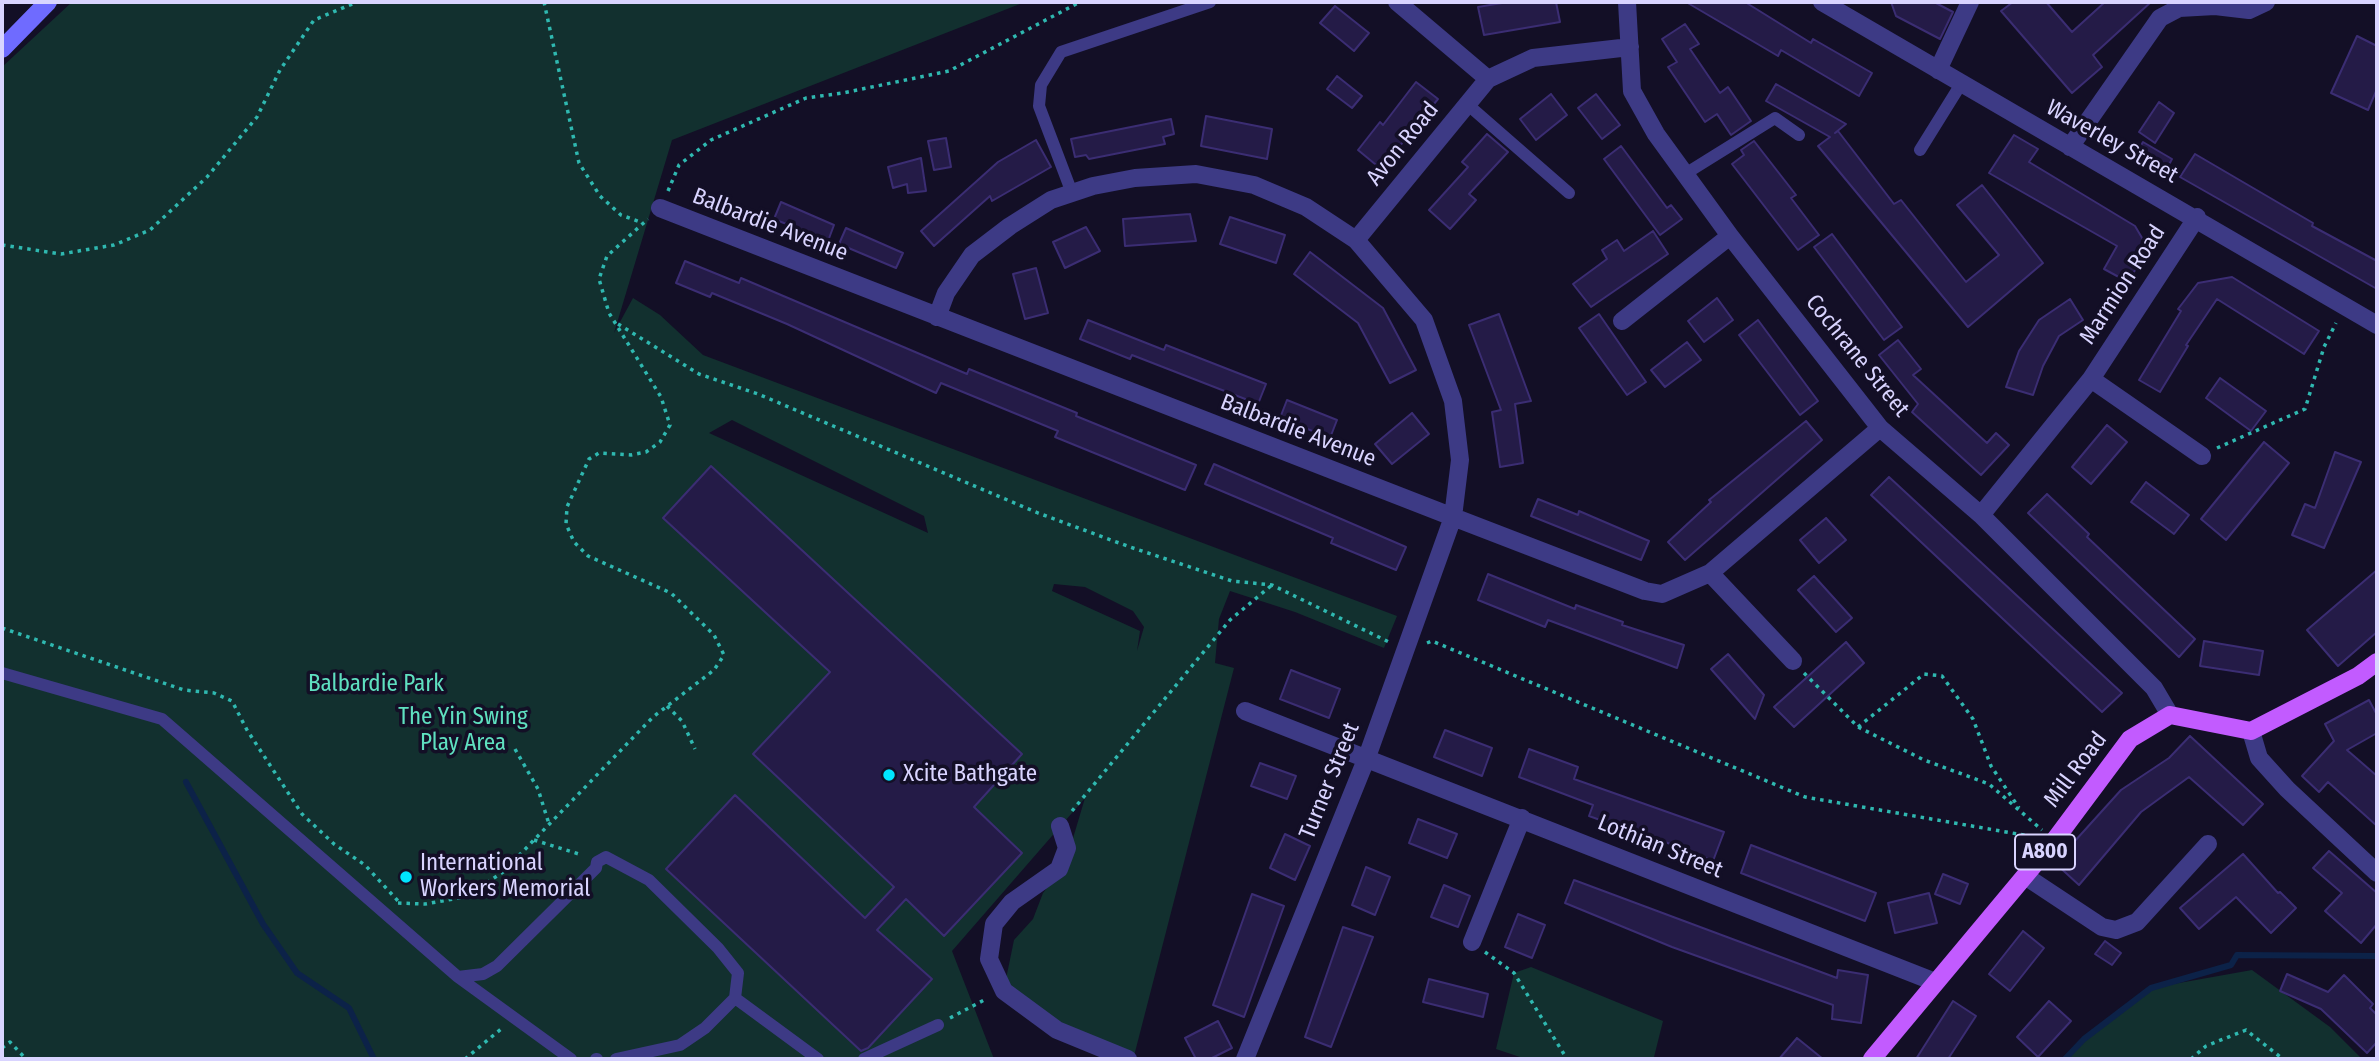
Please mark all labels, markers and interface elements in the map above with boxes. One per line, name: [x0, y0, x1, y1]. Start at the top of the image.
street label: Waverley Street: [2041, 94, 2183, 190]
street label: Avon Road: [1361, 97, 1445, 191]
street label: Balbardie Avenue: [688, 183, 852, 267]
street label: Marmion Road: [2074, 220, 2172, 350]
street label: Cochrane Street: [1799, 289, 1915, 423]
street label: Balbardie Avenue: [1216, 389, 1380, 473]
park label: Balbardie Park: [308, 671, 444, 699]
park label: The Yin Swing Play Area: [398, 704, 528, 758]
street label: Turner Street: [1294, 719, 1366, 843]
street label: Mill Road: [2039, 727, 2113, 813]
place label: Xcite Bathgate: [903, 761, 1037, 789]
marker: Xcite Bathgate: [881, 767, 897, 783]
street label: Lothian Street: [1593, 809, 1727, 885]
road number: A800: [2015, 834, 2075, 870]
place label: International Workers Memorial: [420, 850, 590, 904]
marker: International Workers Memorial: [398, 869, 414, 885]

